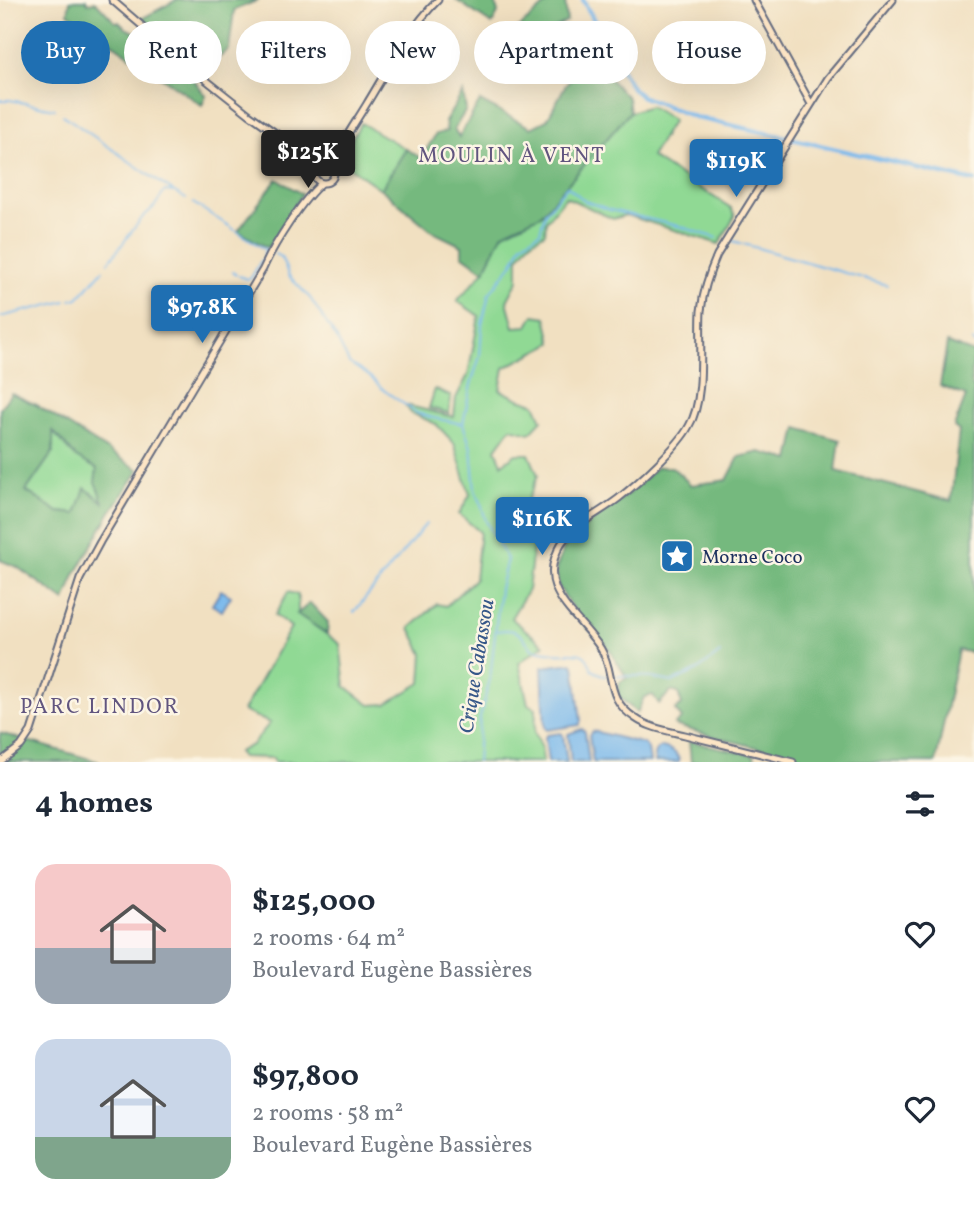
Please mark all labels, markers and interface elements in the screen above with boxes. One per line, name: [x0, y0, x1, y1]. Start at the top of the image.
chip: Buy: [21, 21, 110, 84]
chip: Rent: [124, 21, 222, 84]
chip: Filters: [236, 21, 351, 84]
chip: New: [365, 21, 460, 84]
chip: Apartment: [474, 21, 638, 84]
chip: House: [652, 21, 766, 84]
pin: $125K: [259, 130, 357, 190]
text: $125K: [277, 137, 339, 169]
pin: $119K: [687, 140, 785, 199]
district label: MOULIN À VENT: [418, 142, 606, 171]
text: $119K: [706, 146, 766, 178]
pin: $97.8K: [145, 286, 259, 345]
text: $97.8K: [167, 292, 237, 324]
pin: $116K: [493, 498, 591, 557]
text: $116K: [512, 504, 572, 536]
place icon: Morne Coco: [658, 537, 696, 575]
place label: Morne Coco: [702, 545, 803, 571]
water label: Crique Cabassou: [453, 597, 502, 736]
district label: PARC LINDOR: [20, 693, 180, 722]
text: 4 homes: [35, 783, 153, 825]
icon: filters: [901, 785, 939, 823]
text: $125,000: [252, 881, 376, 923]
icon: home: [91, 892, 175, 976]
icon: heart: [901, 915, 939, 953]
text: 2 rooms · 64 m²: [252, 923, 405, 955]
text: Boulevard Eugène Bassières: [252, 955, 532, 987]
text: $97,800: [252, 1056, 359, 1098]
icon: home: [91, 1067, 175, 1151]
icon: heart: [901, 1090, 939, 1128]
text: 2 rooms · 58 m²: [252, 1098, 403, 1130]
text: Boulevard Eugène Bassières: [252, 1130, 532, 1162]

